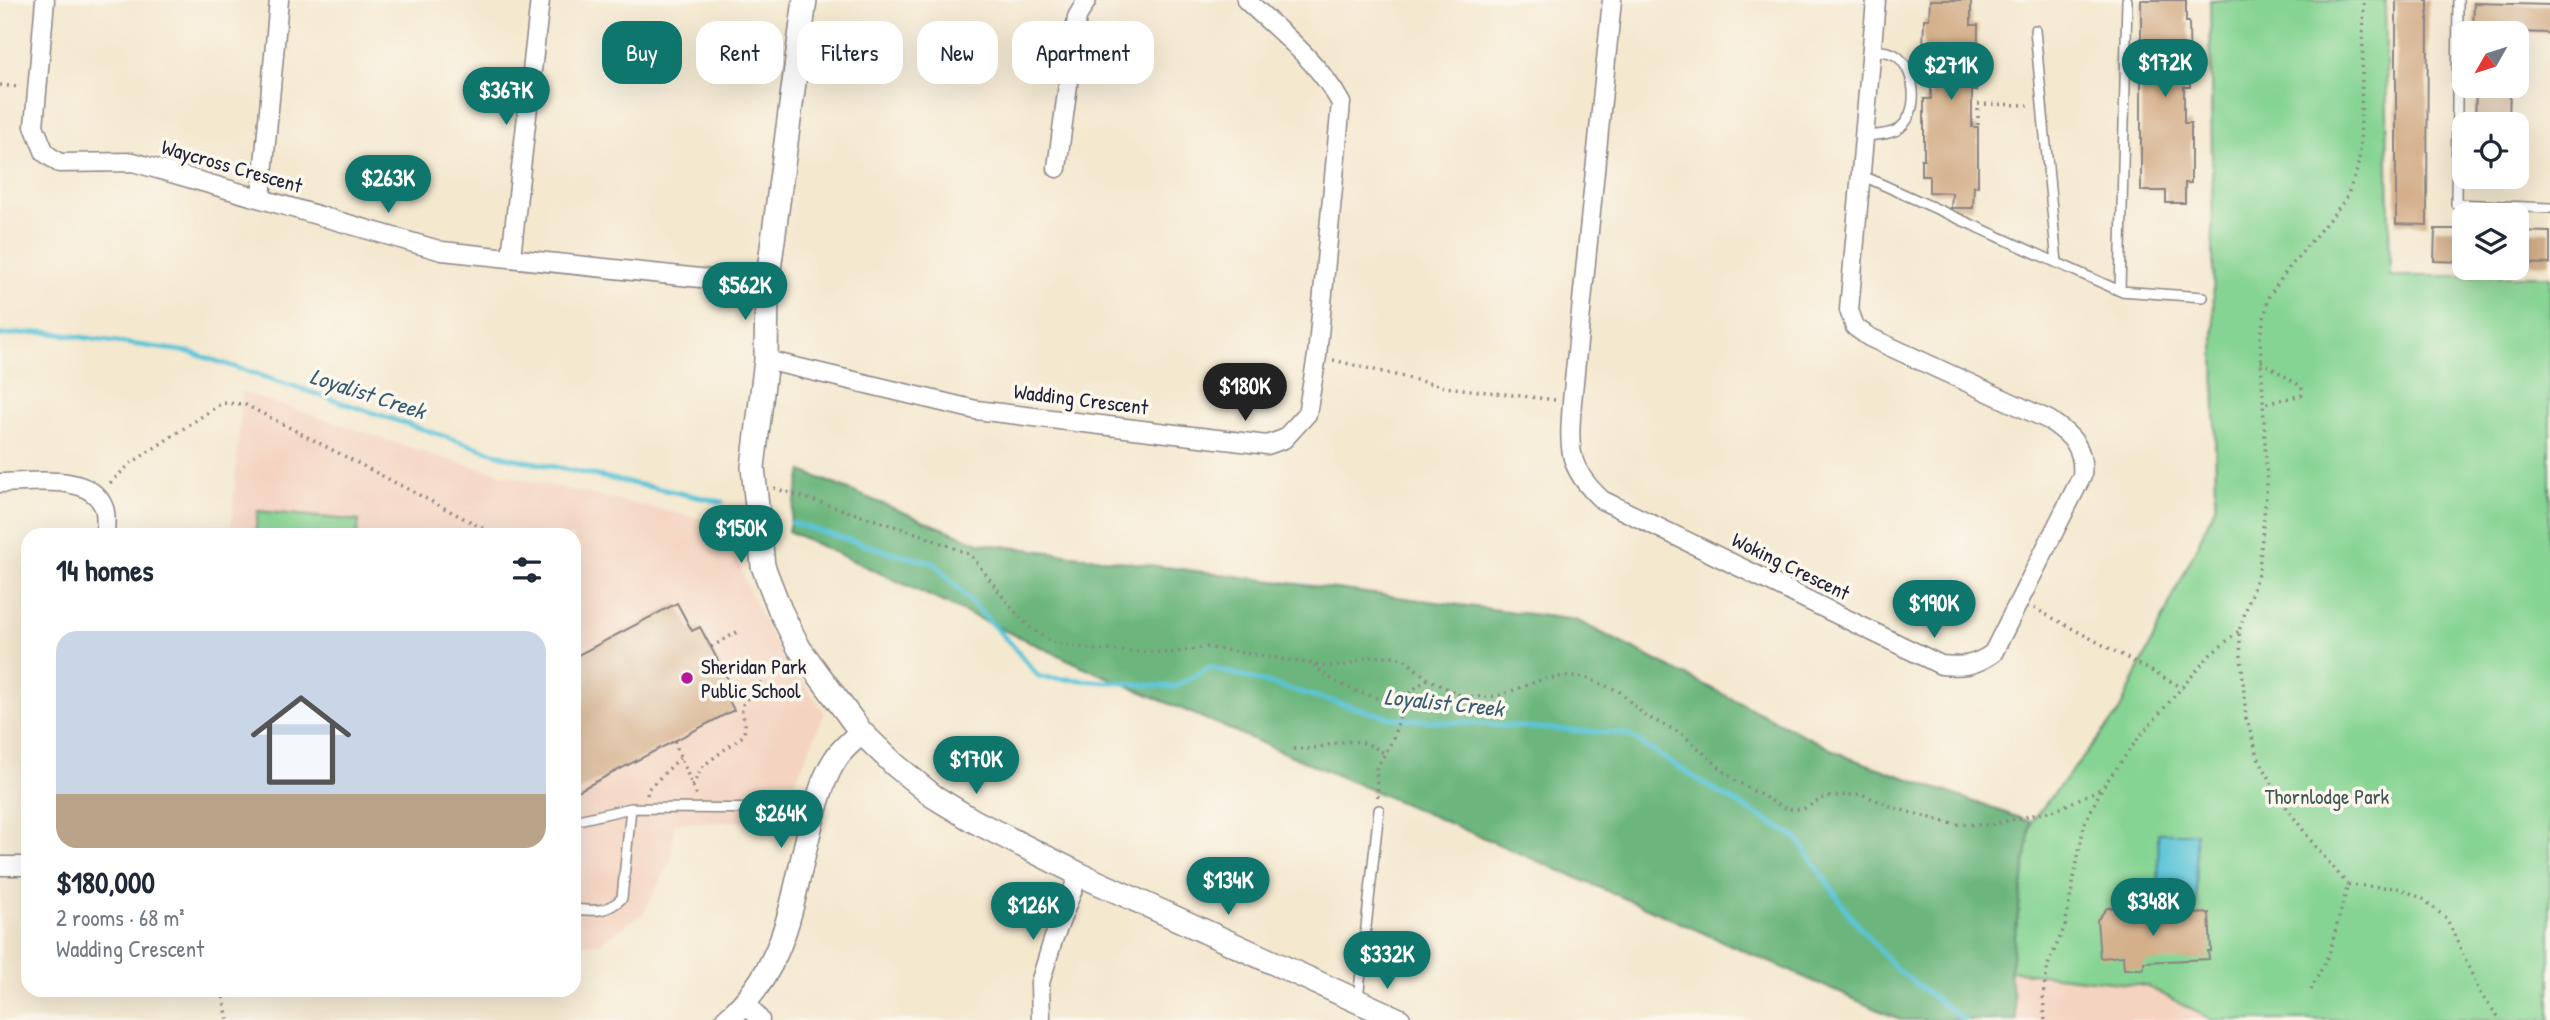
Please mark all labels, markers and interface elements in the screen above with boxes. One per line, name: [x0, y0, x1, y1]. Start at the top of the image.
chip: Buy: [602, 21, 682, 84]
chip: Rent: [696, 21, 783, 84]
chip: Filters: [797, 21, 903, 84]
chip: New: [917, 21, 998, 84]
chip: Apartment: [1012, 21, 1154, 84]
north arrow: [2452, 21, 2529, 98]
map controls: [2452, 21, 2529, 280]
pin: $172K: [2116, 40, 2214, 99]
pin: $271K: [1902, 42, 2000, 102]
text: $172K: [2138, 46, 2192, 77]
text: $271K: [1924, 49, 1978, 80]
pin: $367K: [457, 68, 555, 127]
text: $367K: [479, 74, 533, 105]
button: locate: [2452, 112, 2529, 189]
street label: Waycross Crescent: [158, 132, 306, 200]
pin: $263K: [339, 156, 437, 215]
text: $263K: [361, 162, 415, 193]
button: layers: [2452, 203, 2529, 280]
pin: $562K: [696, 262, 794, 322]
text: $562K: [718, 269, 772, 300]
water label: Loyalist Creek: [306, 360, 432, 428]
pin: $180K: [1196, 364, 1294, 423]
text: $180K: [1219, 370, 1271, 401]
street label: Wadding Crescent: [1012, 376, 1151, 422]
pin: $150K: [692, 505, 790, 565]
text: $150K: [715, 512, 767, 543]
street label: Woking Crescent: [1727, 525, 1855, 607]
text: 14 homes: [56, 550, 154, 590]
icon: filters: [508, 551, 546, 589]
pin: $190K: [1885, 580, 1983, 640]
text: $190K: [1909, 587, 1959, 618]
place label: Sheridan Park Public School: [701, 652, 807, 705]
marker: Sheridan Park Public School: [679, 670, 695, 686]
icon: home: [238, 677, 364, 803]
water label: Loyalist Creek: [1383, 680, 1507, 725]
pin: $170K: [927, 736, 1025, 796]
text: $170K: [949, 743, 1003, 774]
park label: Thornlodge Park: [2265, 782, 2390, 811]
pin: $264K: [732, 790, 830, 850]
text: $264K: [755, 797, 807, 828]
pin: $134K: [1179, 858, 1277, 917]
text: $180,000: [56, 862, 155, 902]
text: $134K: [1203, 864, 1253, 895]
pin: $348K: [2104, 878, 2202, 938]
pin: $126K: [984, 883, 1082, 942]
text: $348K: [2127, 885, 2179, 916]
text: $126K: [1007, 889, 1059, 920]
text: 2 rooms · 68 m²: [56, 902, 184, 933]
pin: $332K: [1338, 932, 1436, 991]
text: Wadding Crescent: [56, 933, 204, 964]
text: $332K: [1359, 938, 1415, 969]

